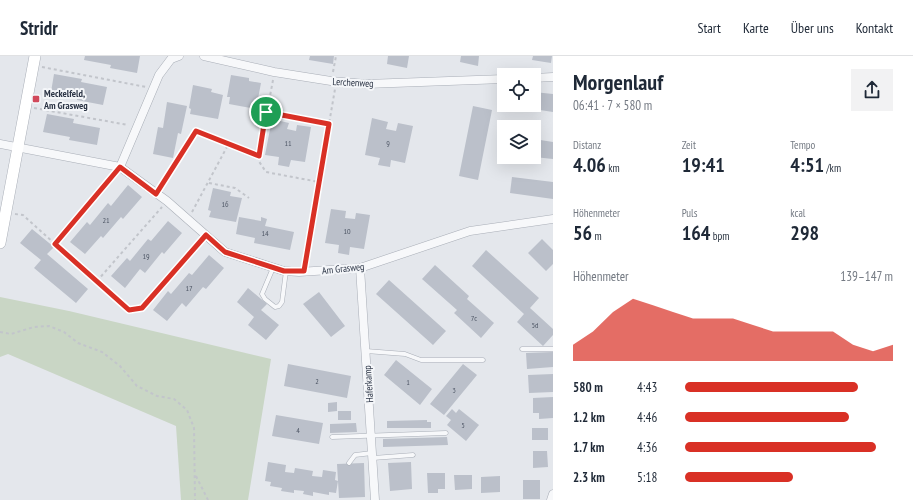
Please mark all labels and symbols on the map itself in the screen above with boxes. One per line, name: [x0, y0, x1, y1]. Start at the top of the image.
street label: Lerchenweg: [332, 75, 374, 90]
place label: Meckelfeld, Am Grasweg: [43, 87, 88, 112]
marker: Meckelfeld, Am Grasweg: [31, 94, 41, 104]
pin: [249, 95, 283, 129]
house number: 11: [284, 138, 292, 148]
house number: 9: [386, 138, 390, 148]
house number: 16: [221, 199, 229, 209]
house number: 21: [102, 215, 110, 225]
house number: 10: [343, 226, 351, 236]
house number: 14: [261, 228, 269, 238]
house number: 19: [142, 251, 150, 261]
street label: Am Grasweg: [321, 260, 365, 277]
house number: 17: [185, 283, 193, 293]
house number: 7c: [471, 313, 477, 323]
house number: 5d: [531, 320, 539, 330]
street label: Haferkamp: [361, 365, 376, 403]
house number: 2: [315, 376, 319, 386]
house number: 1: [406, 377, 410, 387]
house number: 3: [452, 385, 456, 395]
house number: 5: [461, 420, 465, 430]
house number: 4: [296, 425, 300, 435]

